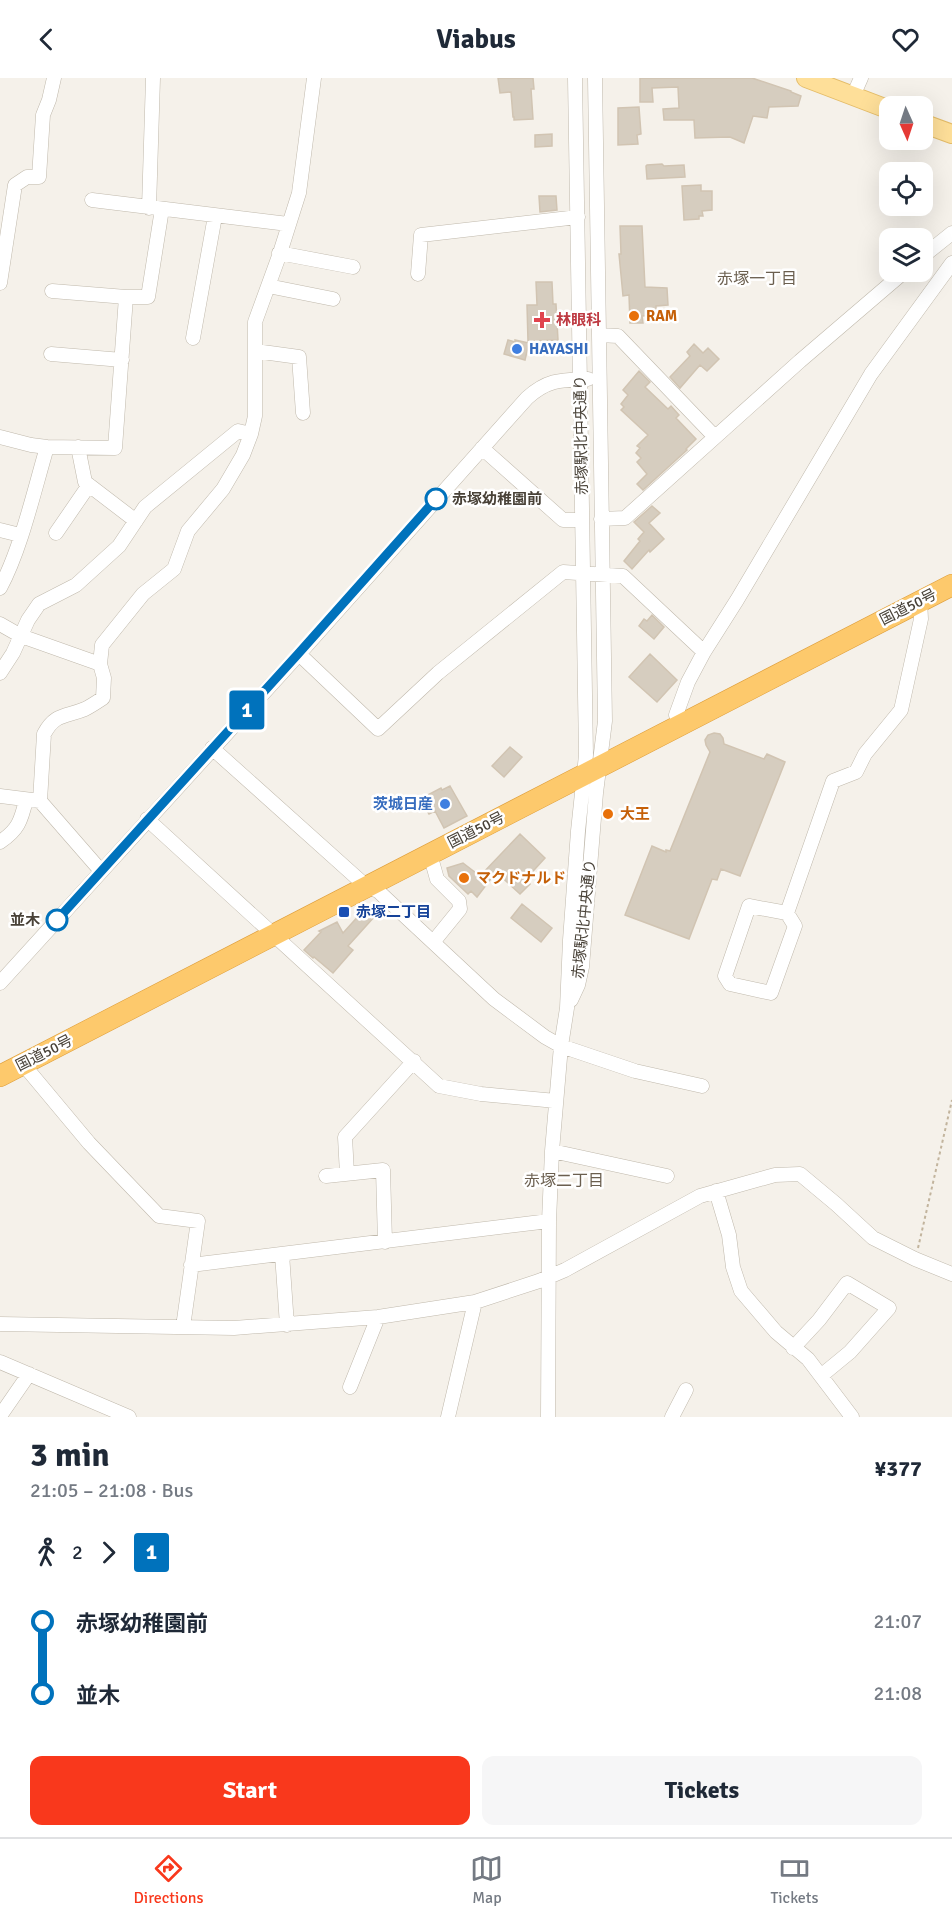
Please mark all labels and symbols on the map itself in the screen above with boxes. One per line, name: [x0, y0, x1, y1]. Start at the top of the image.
north arrow: [879, 96, 933, 150]
district label: 赤塚一丁目: [717, 269, 797, 289]
place label: RAM: [646, 307, 677, 325]
marker: RAM: [627, 309, 641, 323]
marker: 林眼科: [533, 311, 551, 329]
place label: 林眼科: [556, 311, 601, 329]
place label: HAYASHI: [529, 340, 588, 358]
marker: HAYASHI: [510, 342, 524, 356]
street label: 赤塚駅北中央通り: [571, 375, 591, 495]
marker: 赤塚幼稚園前: [425, 488, 447, 510]
place label: 赤塚幼稚園前: [452, 490, 542, 508]
street label: 国道50号: [877, 585, 939, 629]
line badge: 1: [228, 690, 266, 730]
place label: 茨城日産: [373, 795, 433, 813]
marker: 茨城日産: [438, 797, 452, 811]
place label: 大王: [620, 805, 650, 823]
marker: 大王: [601, 807, 615, 821]
street label: 国道50号: [445, 808, 507, 852]
street label: 赤塚駅北中央通り: [569, 858, 599, 980]
place label: マクドナルド: [476, 869, 566, 887]
marker: マクドナルド: [457, 871, 471, 885]
place label: 赤塚二丁目: [356, 903, 431, 921]
marker: 赤塚二丁目: [337, 905, 351, 919]
marker: 並木: [46, 909, 68, 931]
place label: 並木: [10, 911, 40, 929]
street label: 国道50号: [13, 1031, 75, 1075]
district label: 赤塚二丁目: [524, 1171, 604, 1191]

